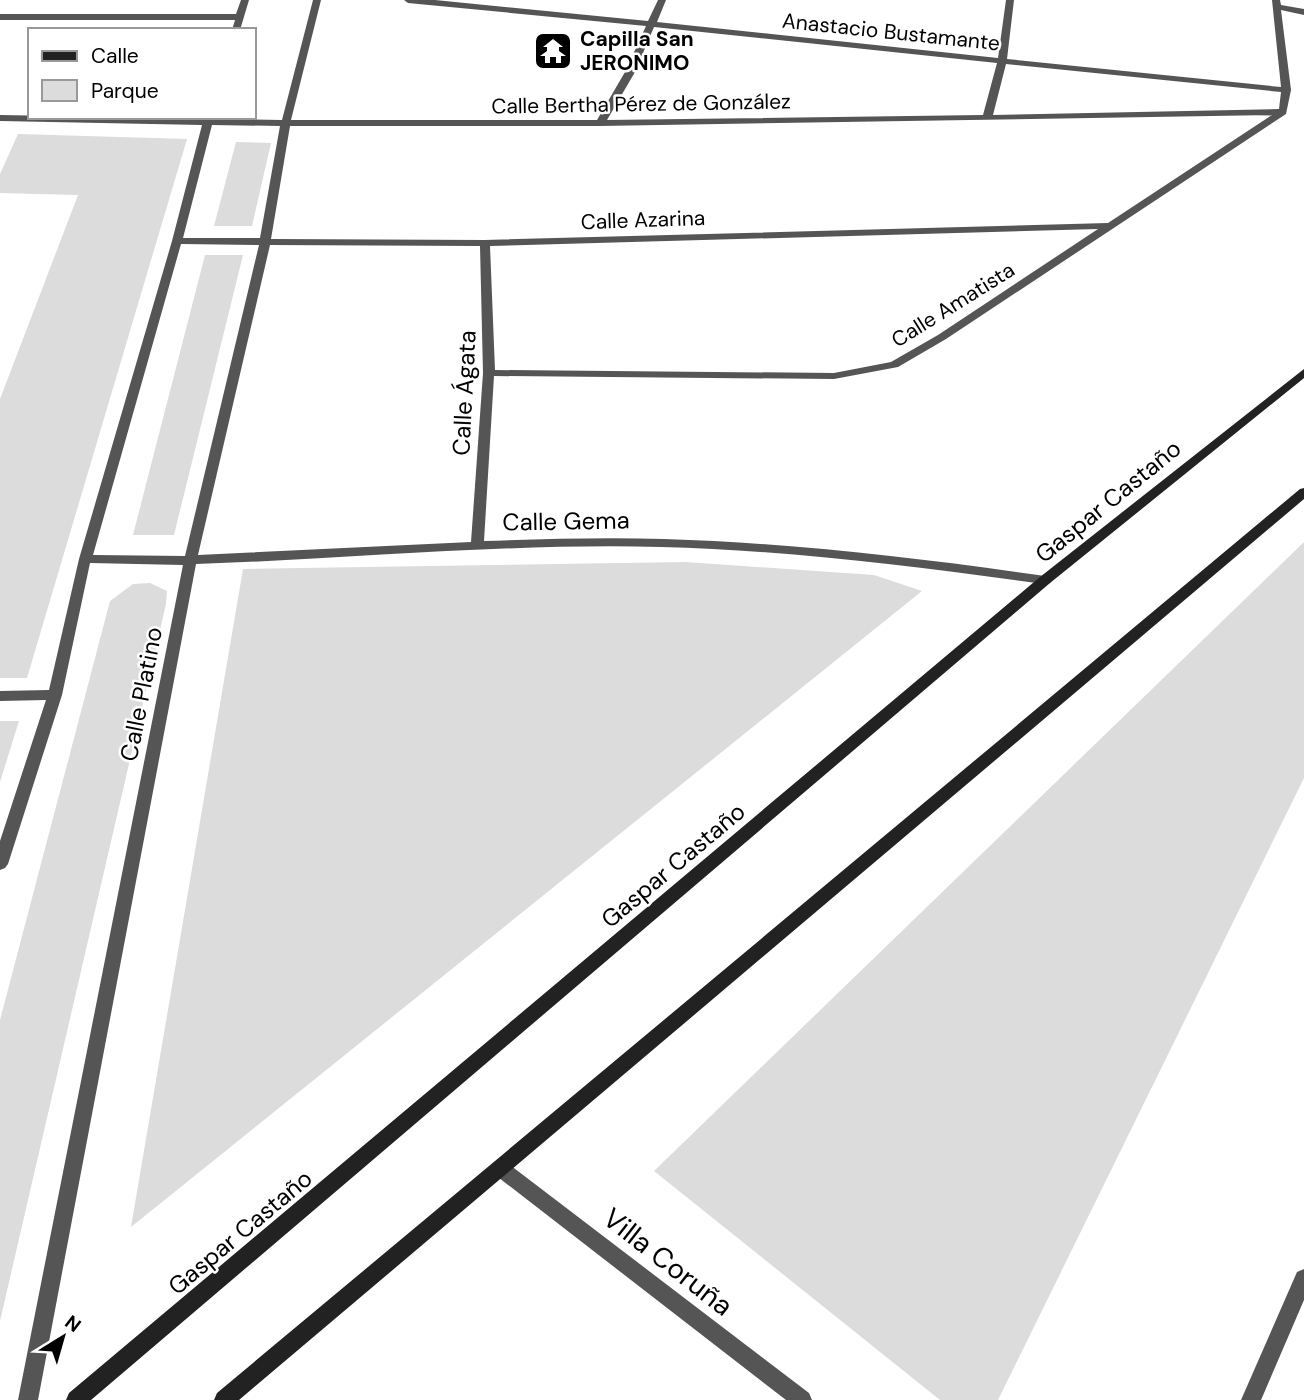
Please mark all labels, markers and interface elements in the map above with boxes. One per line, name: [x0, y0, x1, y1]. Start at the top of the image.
street label: Anastacio Bustamante: [781, 7, 1001, 57]
place label: Capilla San JERONIMO: [580, 25, 694, 77]
legend: [28, 28, 256, 119]
temple icon: Capilla San JERONIMO: [532, 30, 574, 72]
text: Calle: [91, 42, 139, 70]
text: Parque: [91, 77, 159, 105]
street label: Calle Bertha Pérez de González: [491, 87, 791, 121]
street label: Calle Azarina: [580, 204, 706, 236]
street label: Calle Amatista: [886, 256, 1020, 354]
street label: Calle Ágata: [445, 330, 483, 456]
street label: Gaspar Castaño: [1029, 433, 1187, 569]
street label: Calle Gema: [502, 504, 630, 538]
street label: Calle Platino: [113, 624, 169, 764]
street label: Gaspar Castaño: [595, 796, 751, 934]
street label: Gaspar Castaño: [162, 1163, 318, 1301]
street label: Villa Coruña: [596, 1200, 740, 1324]
north arrow: [28, 1302, 98, 1372]
text: N: [60, 1310, 86, 1338]

